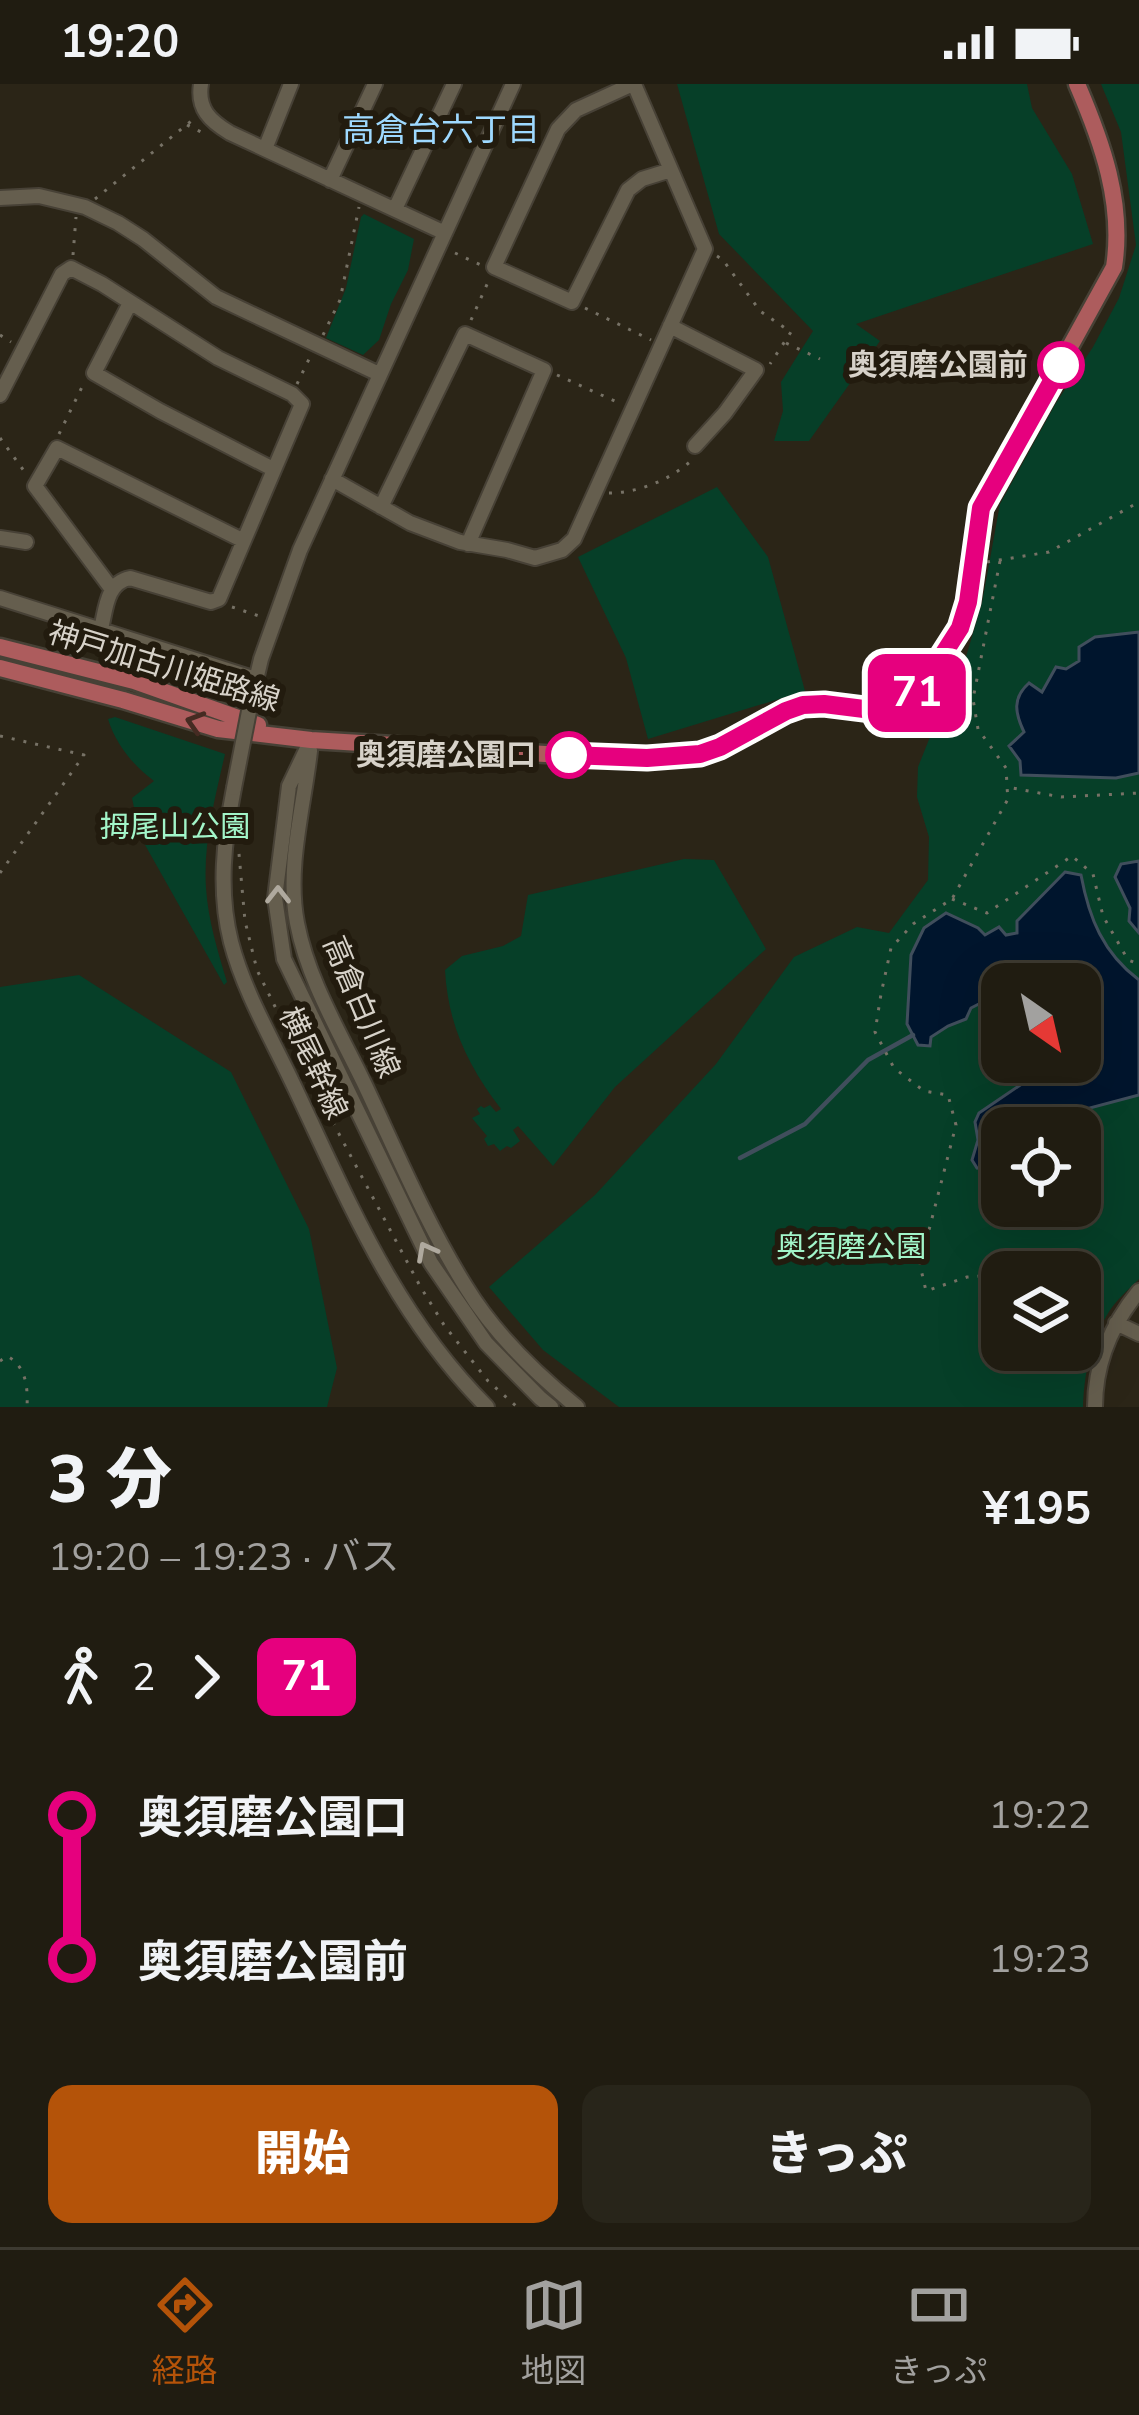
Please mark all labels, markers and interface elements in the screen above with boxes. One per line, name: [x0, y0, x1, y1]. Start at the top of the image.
text: 19:20: [60, 12, 179, 73]
district label: 高倉台六丁目: [342, 108, 540, 153]
marker: 奥須磨公園前: [1039, 343, 1083, 387]
place label: 奥須磨公園前: [848, 345, 1028, 386]
street label: 神戸加古川姫路線: [43, 612, 285, 722]
line badge: 71: [863, 654, 971, 732]
text: 71: [892, 664, 942, 721]
one-way arrow: [186, 712, 207, 737]
marker: 奥須磨公園口: [547, 733, 591, 777]
place label: 奥須磨公園口: [356, 735, 536, 776]
park label: 拇尾山公園: [100, 807, 250, 848]
one-way arrow: [264, 885, 290, 904]
street label: 高倉白川線: [313, 930, 409, 1084]
north arrow: [981, 963, 1101, 1083]
map controls: [981, 963, 1101, 1371]
street label: 横尾幹線: [269, 1000, 357, 1126]
button: locate: [981, 1107, 1101, 1227]
park label: 奥須磨公園: [776, 1227, 926, 1268]
one-way arrow: [418, 1242, 441, 1264]
button: layers: [981, 1251, 1101, 1371]
text: 3 分: [48, 1435, 172, 1525]
text: ¥195: [983, 1479, 1091, 1540]
text: 19:20 – 19:23 · バス: [48, 1531, 399, 1584]
icon: walk: [48, 1644, 114, 1710]
icon: forward: [173, 1644, 239, 1710]
text: 71: [281, 1648, 332, 1705]
text: 2: [132, 1651, 155, 1704]
text: 奥須磨公園口: [138, 1788, 408, 1849]
text: 19:22: [989, 1789, 1091, 1842]
text: 奥須磨公園前: [138, 1932, 408, 1993]
text: 19:23: [989, 1933, 1091, 1986]
button: 開始: [48, 2085, 558, 2223]
button: きっぷ: [582, 2085, 1091, 2223]
tab: 経路: [152, 2272, 218, 2394]
tab: 地図: [521, 2272, 587, 2394]
tab: きっぷ: [890, 2272, 987, 2394]

